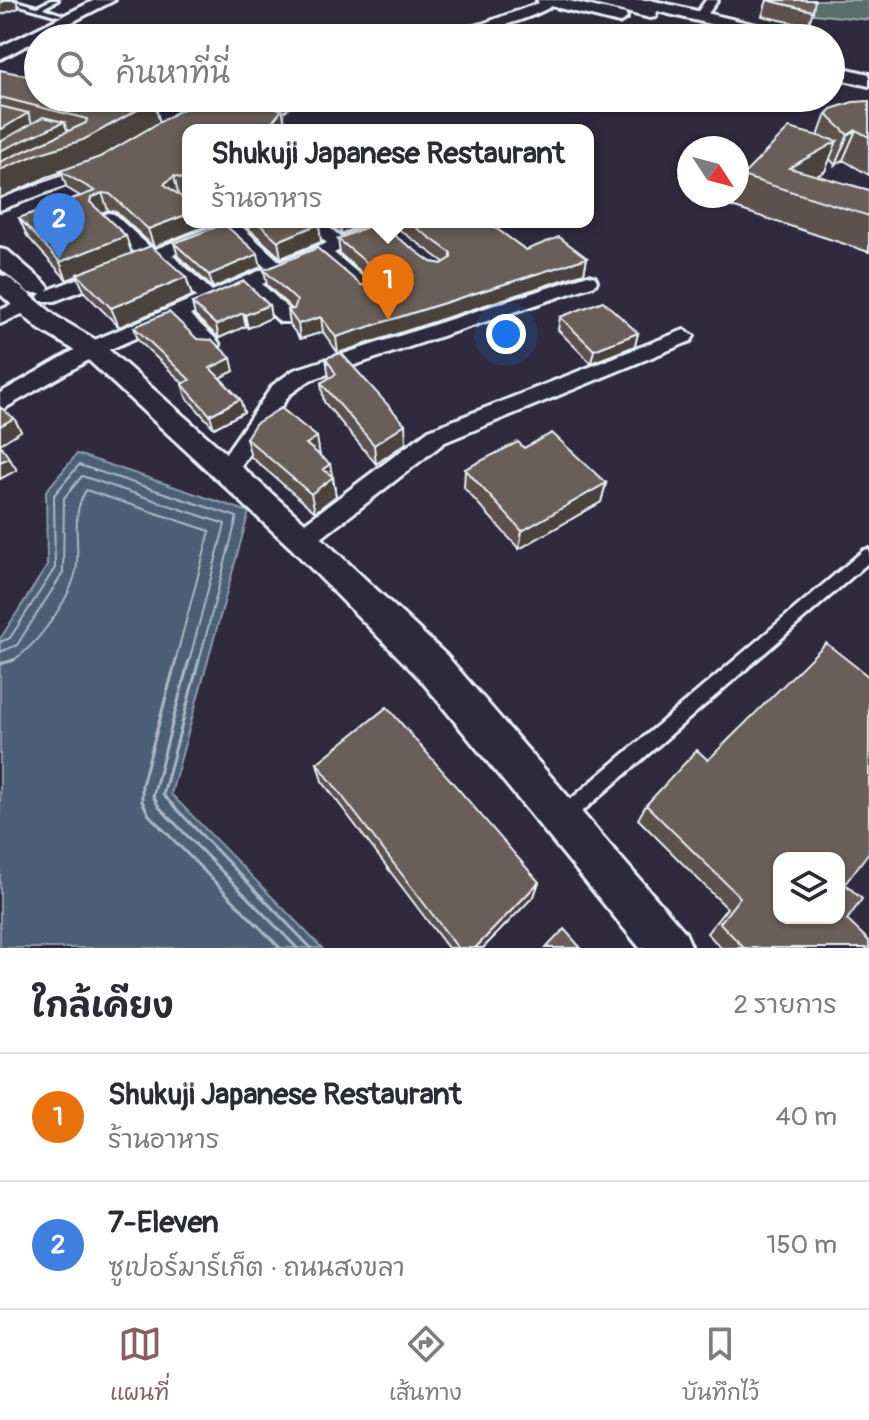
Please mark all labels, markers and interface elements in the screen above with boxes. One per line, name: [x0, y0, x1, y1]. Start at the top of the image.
search box: [24, 24, 845, 112]
icon: search: [52, 46, 96, 90]
text: ค้นหาที่นี่: [116, 55, 230, 92]
popup: [182, 124, 594, 228]
text: Shukuji Japanese Restaurant: [211, 135, 565, 172]
north arrow: [677, 136, 749, 208]
text: ร้านอาหาร: [211, 183, 323, 215]
pin: 2: [33, 193, 85, 259]
pin: 1: [362, 254, 414, 320]
your location: [486, 314, 526, 354]
map controls: [773, 852, 845, 924]
button: layers: [773, 852, 845, 924]
text: ใกล้เคียง: [32, 985, 174, 1028]
text: 2 รายการ: [733, 989, 837, 1021]
text: Shukuji Japanese Restaurant: [108, 1076, 462, 1113]
text: 1: [53, 1101, 63, 1133]
text: 40 m: [775, 1101, 837, 1133]
text: ร้านอาหาร: [108, 1124, 220, 1156]
text: 7-Eleven: [108, 1204, 219, 1241]
text: 2: [51, 1229, 65, 1261]
text: 150 m: [766, 1229, 837, 1261]
text: ซูเปอร์มาร์เก็ต · ถนนสงขลา: [108, 1252, 405, 1284]
tab: แผนที่: [110, 1322, 169, 1408]
tab: เส้นทาง: [389, 1322, 462, 1408]
tab: บันทึกไว้: [682, 1322, 759, 1408]

